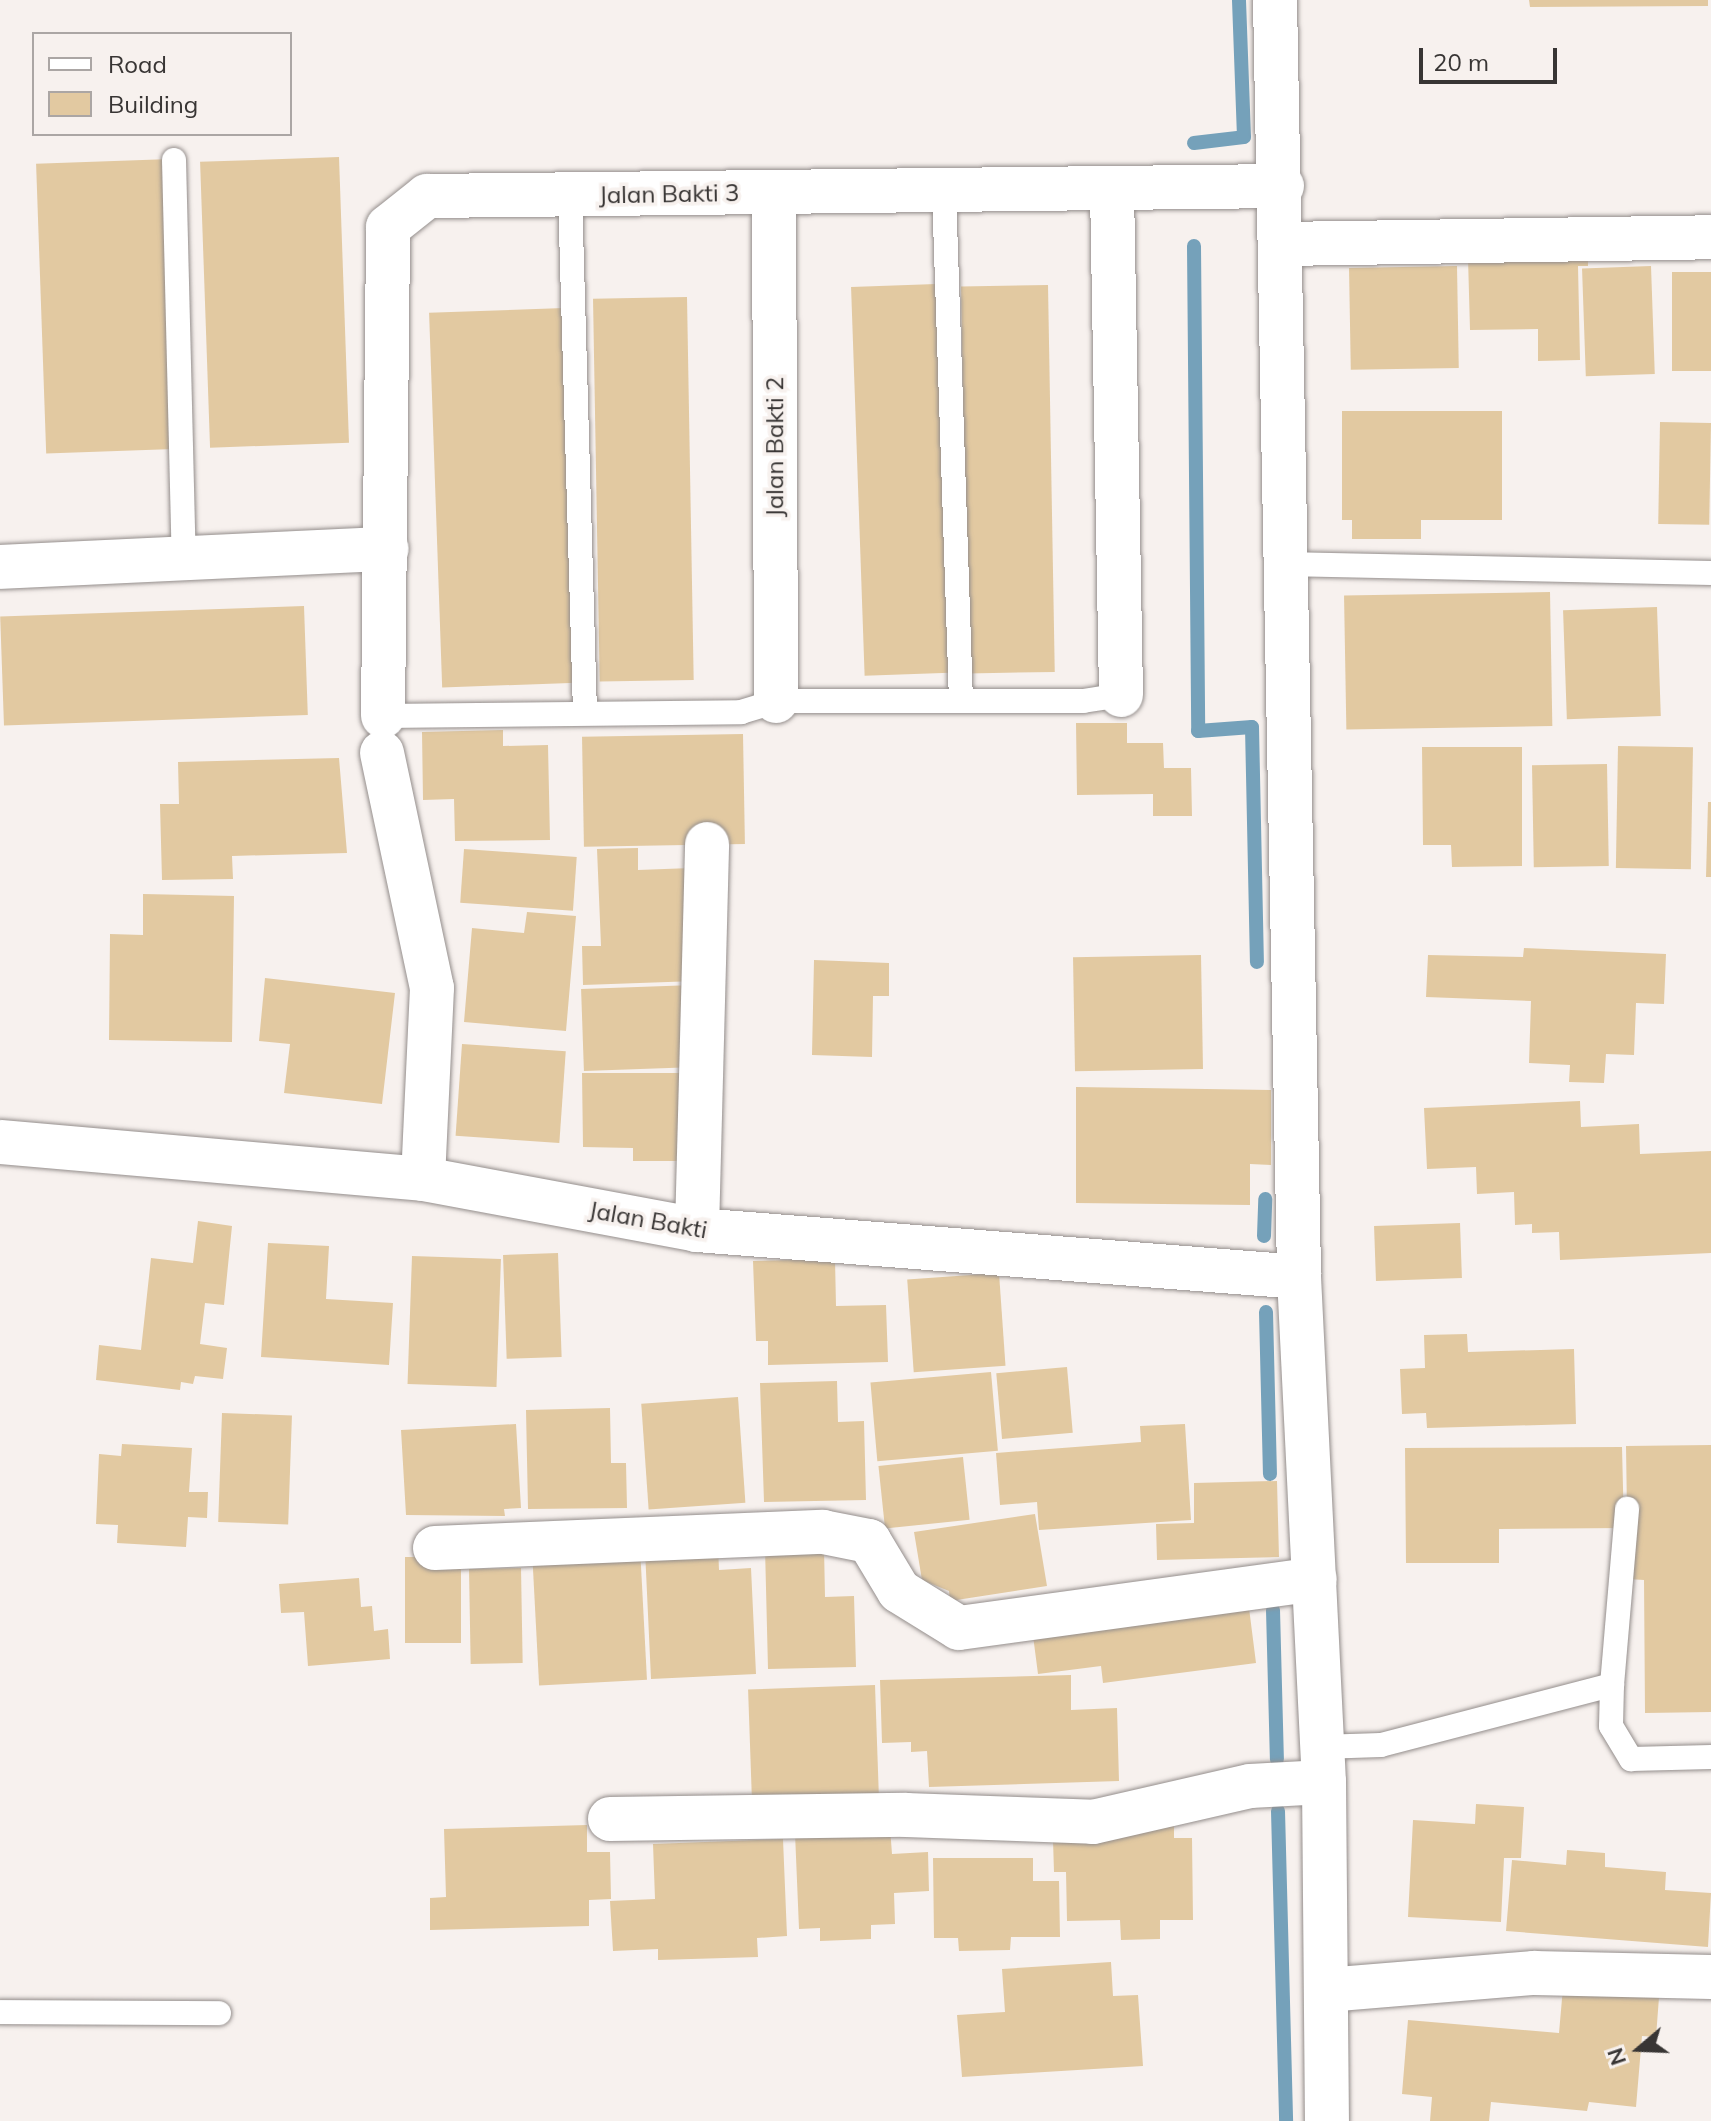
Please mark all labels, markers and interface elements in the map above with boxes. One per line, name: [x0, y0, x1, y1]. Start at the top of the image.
legend: [32, 32, 292, 136]
scale bar: [1423, 32, 1561, 82]
text: 20 m: [1433, 47, 1489, 77]
text: Road: [108, 49, 167, 79]
text: Building: [108, 89, 198, 119]
street label: Jalan Bakti 3: [599, 178, 739, 210]
street label: Jalan Bakti 2: [761, 377, 789, 517]
street label: Jalan Bakti: [587, 1195, 709, 1245]
north arrow: [1599, 2009, 1679, 2089]
text: N: [1600, 2044, 1632, 2069]

